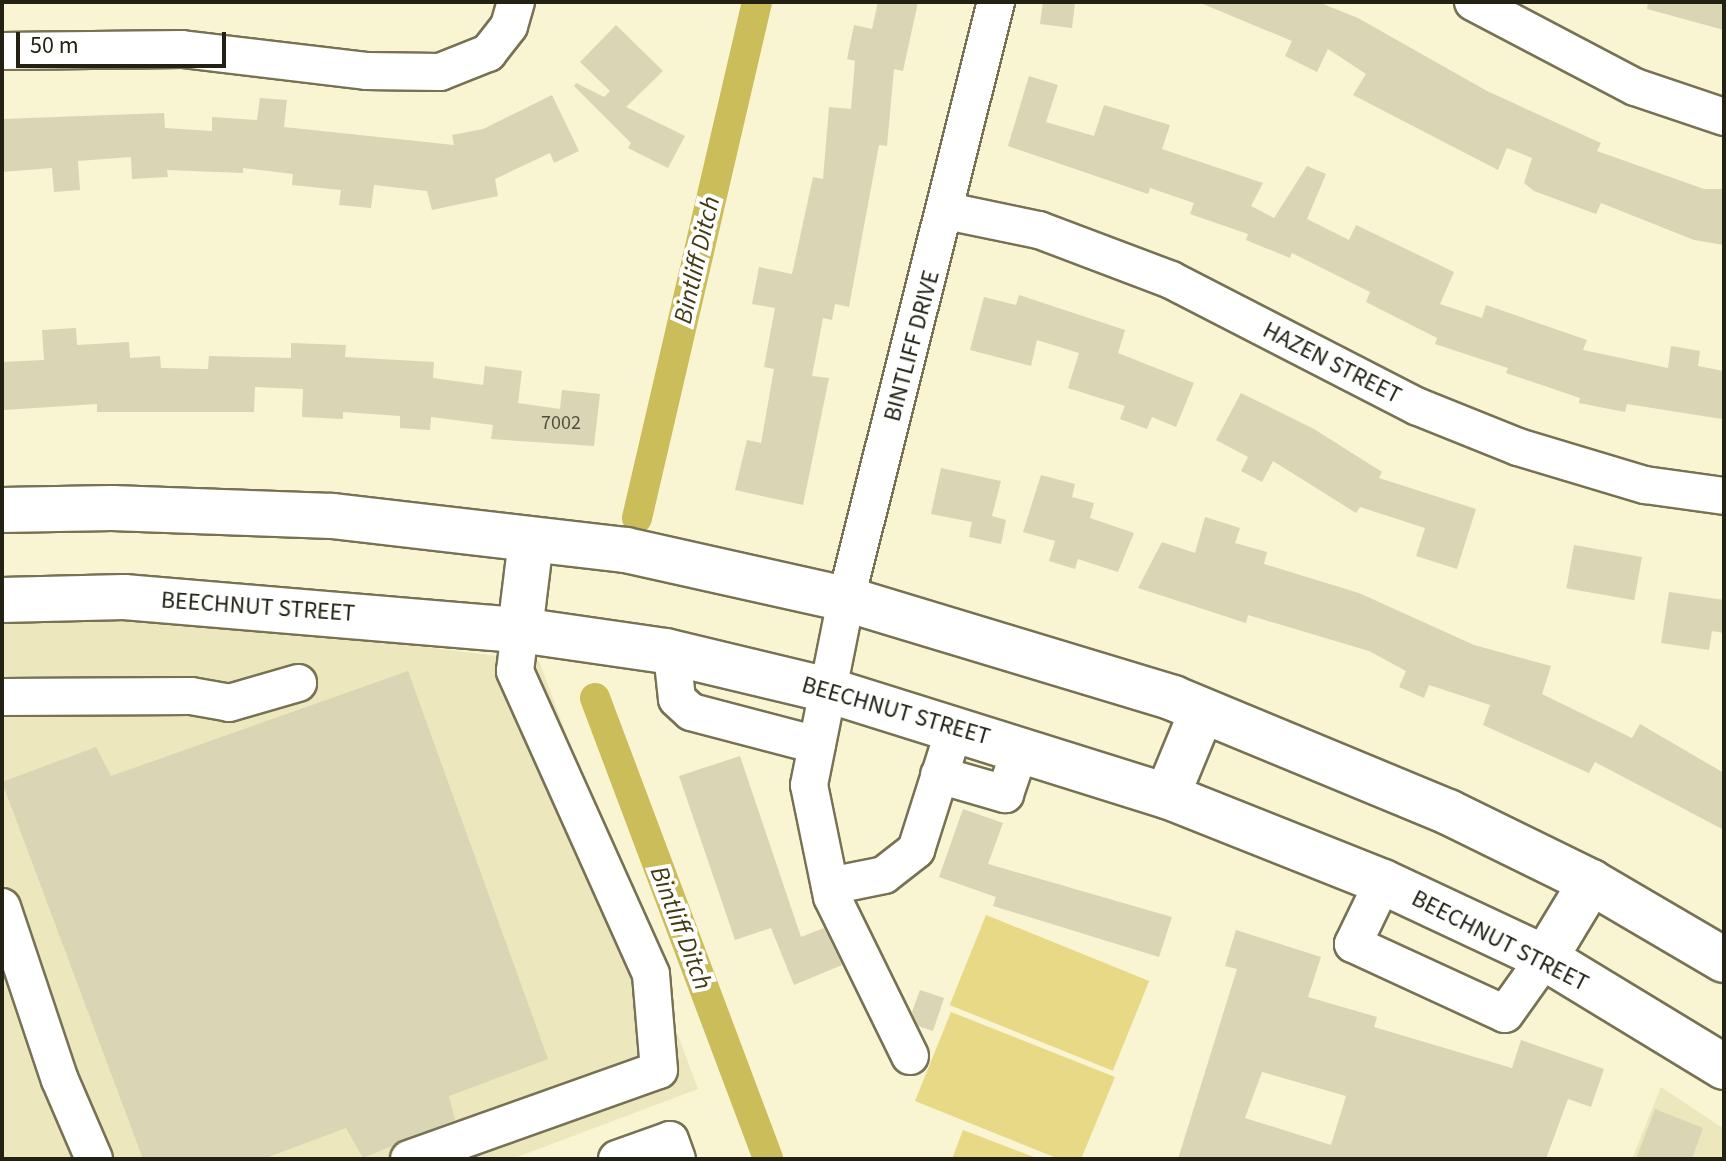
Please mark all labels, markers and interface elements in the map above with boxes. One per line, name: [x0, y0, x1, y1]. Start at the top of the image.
scale bar: [20, 16, 230, 66]
text: 50 m: [30, 28, 79, 63]
water label: Bintliff Ditch: [667, 193, 727, 327]
street label: BINTLIFF DRIVE: [878, 267, 946, 425]
street label: HAZEN STREET: [1258, 316, 1406, 410]
house number: 7002: [541, 411, 581, 435]
street label: BEECHNUT STREET: [160, 586, 356, 628]
street label: BEECHNUT STREET: [799, 670, 993, 752]
water label: Bintliff Ditch: [643, 862, 719, 994]
street label: BEECHNUT STREET: [1407, 884, 1593, 998]

